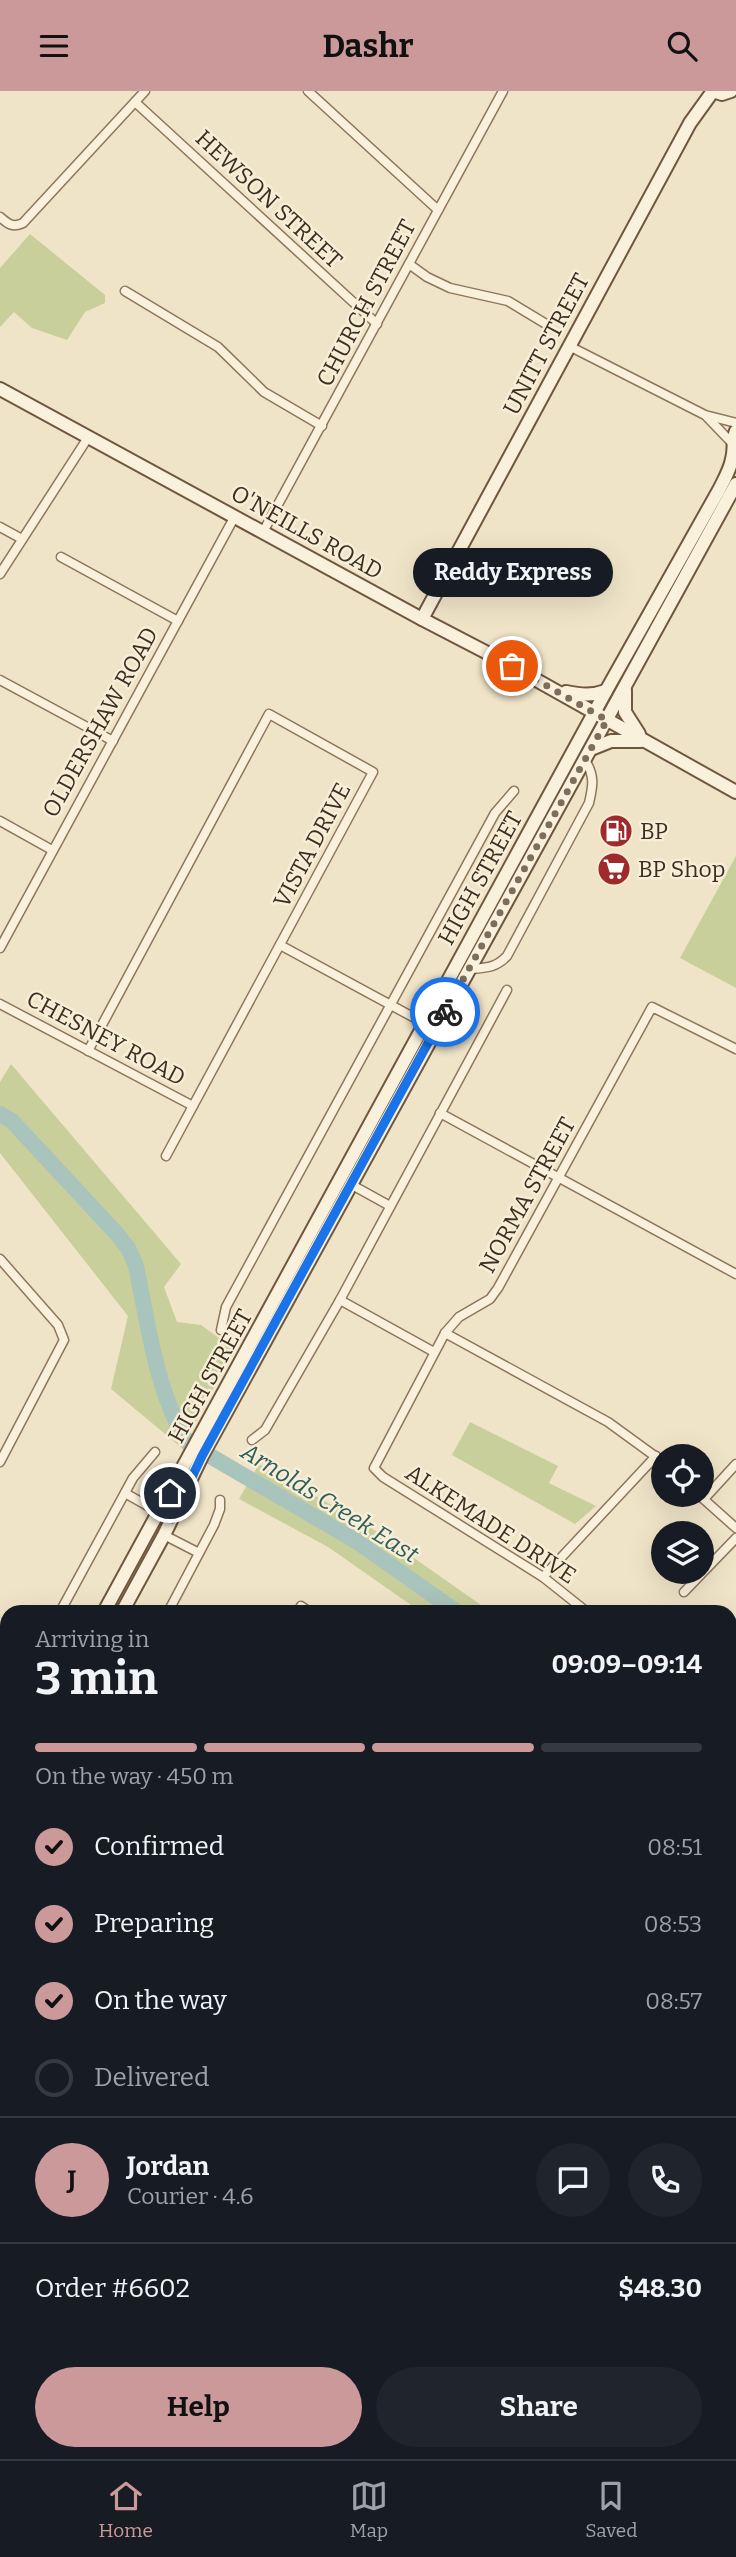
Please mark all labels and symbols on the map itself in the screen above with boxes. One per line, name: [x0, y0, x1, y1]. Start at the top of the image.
street label: HEWSON STREET: [190, 124, 348, 274]
street label: CHURCH STREET: [310, 215, 422, 391]
street label: UNITT STREET: [497, 268, 595, 420]
street label: O'NEILLS ROAD: [226, 479, 388, 585]
callout: Reddy Express: [412, 547, 612, 596]
street label: OLDERSHAW ROAD: [36, 622, 164, 822]
pin: [482, 636, 542, 696]
street label: VISTA DRIVE: [267, 778, 357, 912]
street label: HIGH STREET: [432, 806, 528, 950]
fuel station icon: BP: [597, 812, 635, 850]
place label: BP: [640, 817, 668, 845]
supermarket icon: BP Shop: [595, 850, 633, 888]
place label: BP Shop: [638, 855, 726, 883]
courier: [410, 977, 480, 1047]
street label: CHESNEY ROAD: [22, 984, 190, 1092]
street label: NORMA STREET: [473, 1112, 581, 1278]
street label: HIGH STREET: [162, 1304, 258, 1448]
water label: Arnolds Creek East: [236, 1437, 424, 1569]
street label: ALKEMADE DRIVE: [400, 1458, 582, 1590]
pin: [140, 1463, 200, 1523]

